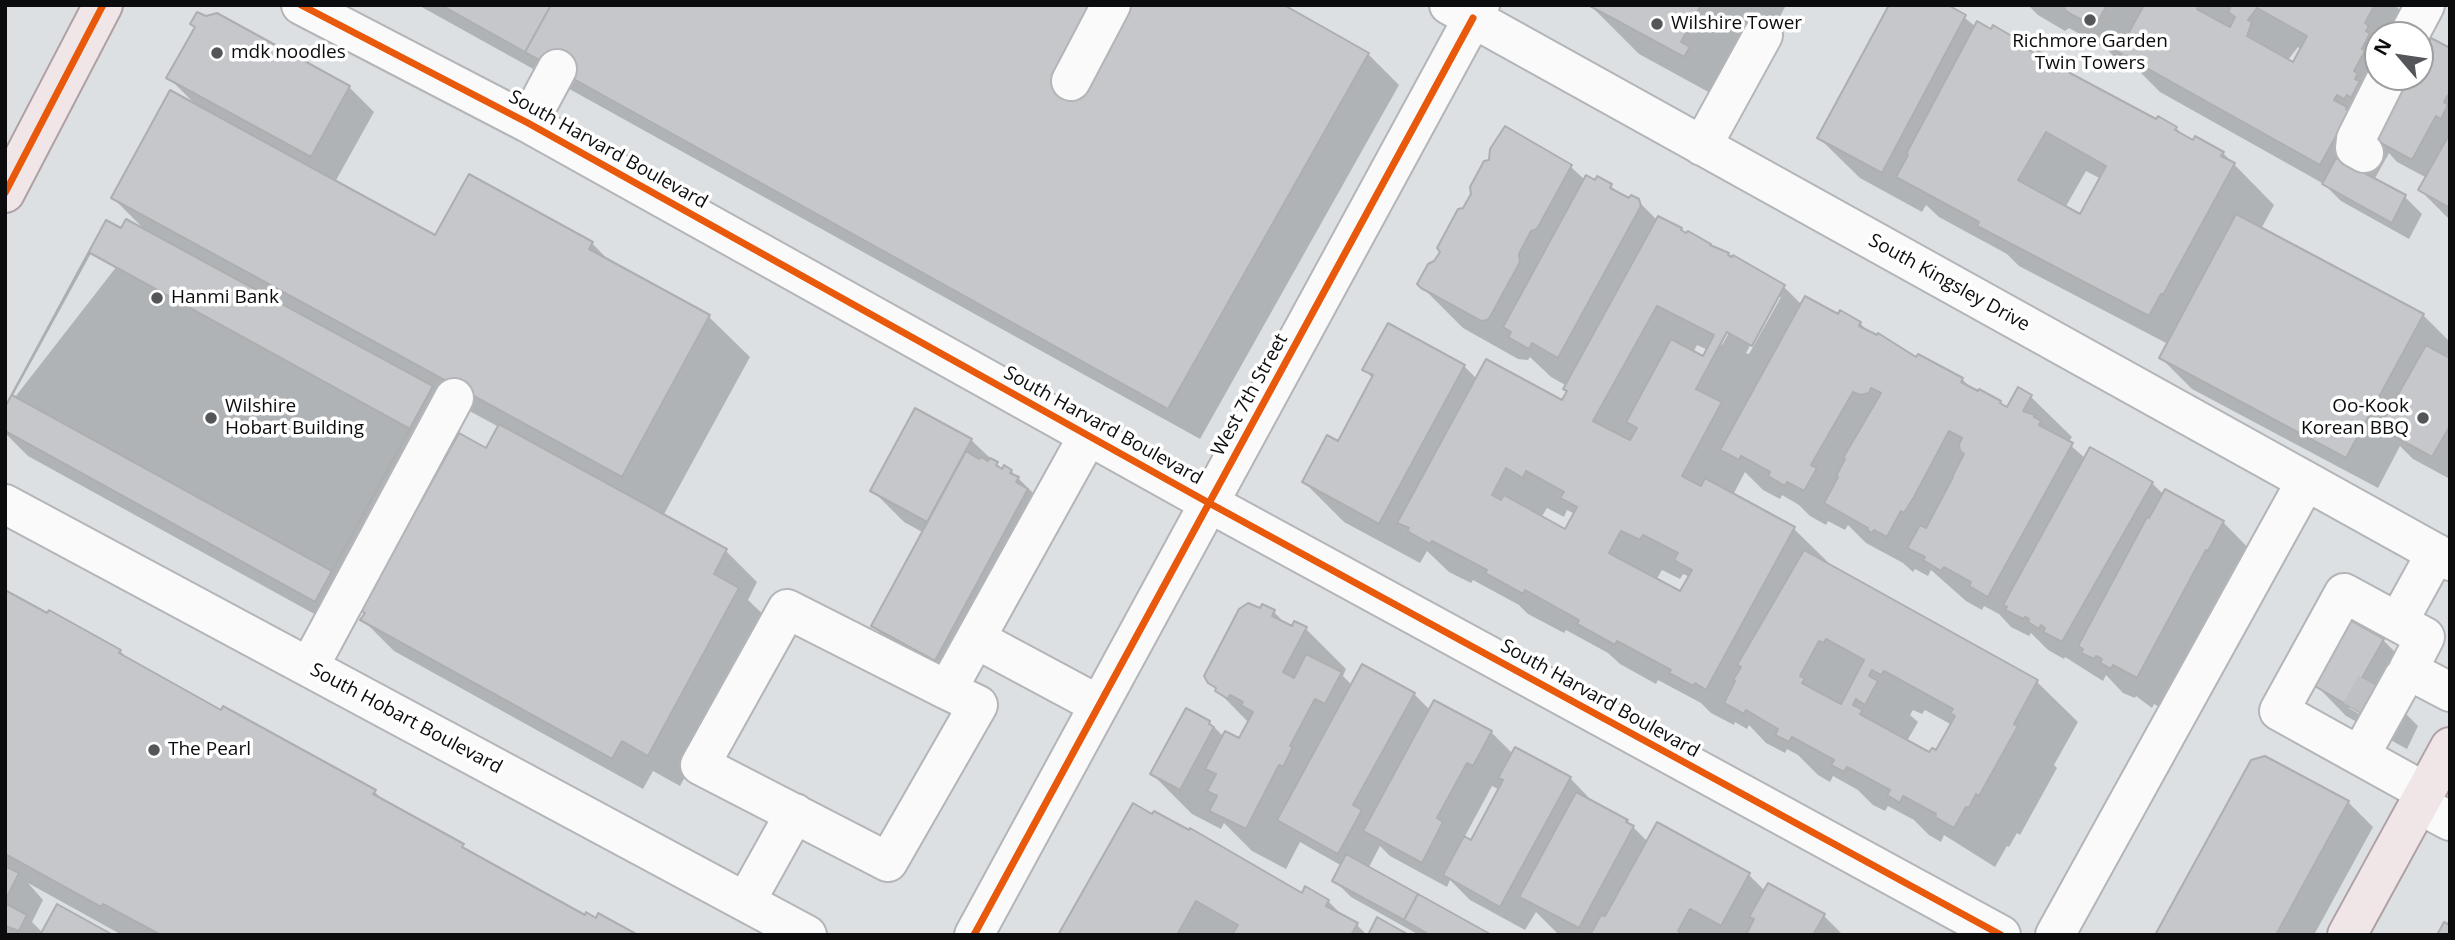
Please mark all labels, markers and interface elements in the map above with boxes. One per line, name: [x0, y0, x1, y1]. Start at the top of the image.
marker: Richmore Garden Twin Towers: [2082, 12, 2098, 28]
place label: Wilshire Tower: [1671, 13, 1802, 35]
marker: Wilshire Tower: [1649, 16, 1665, 32]
north arrow: [2364, 21, 2434, 91]
place label: Richmore Garden Twin Towers: [2012, 31, 2168, 75]
text: N: [2367, 34, 2397, 60]
place label: mdk noodles: [231, 42, 346, 64]
marker: mdk noodles: [209, 45, 225, 61]
street label: South Harvard Boulevard: [505, 86, 711, 214]
street label: South Kingsley Drive: [1864, 229, 2034, 337]
place label: Hanmi Bank: [171, 287, 279, 309]
marker: Hanmi Bank: [149, 290, 165, 306]
street label: West 7th Street: [1207, 330, 1293, 460]
street label: South Harvard Boulevard: [1000, 362, 1206, 490]
place label: Wilshire Hobart Building: [225, 396, 364, 440]
place label: Oo-Kook Korean BBQ: [2301, 396, 2409, 440]
marker: Wilshire Hobart Building: [203, 410, 219, 426]
marker: Oo-Kook Korean BBQ: [2415, 410, 2431, 426]
street label: South Harvard Boulevard: [1497, 635, 1703, 763]
street label: South Hobart Boulevard: [306, 659, 506, 779]
place label: The Pearl: [168, 739, 251, 761]
marker: The Pearl: [146, 742, 162, 758]

